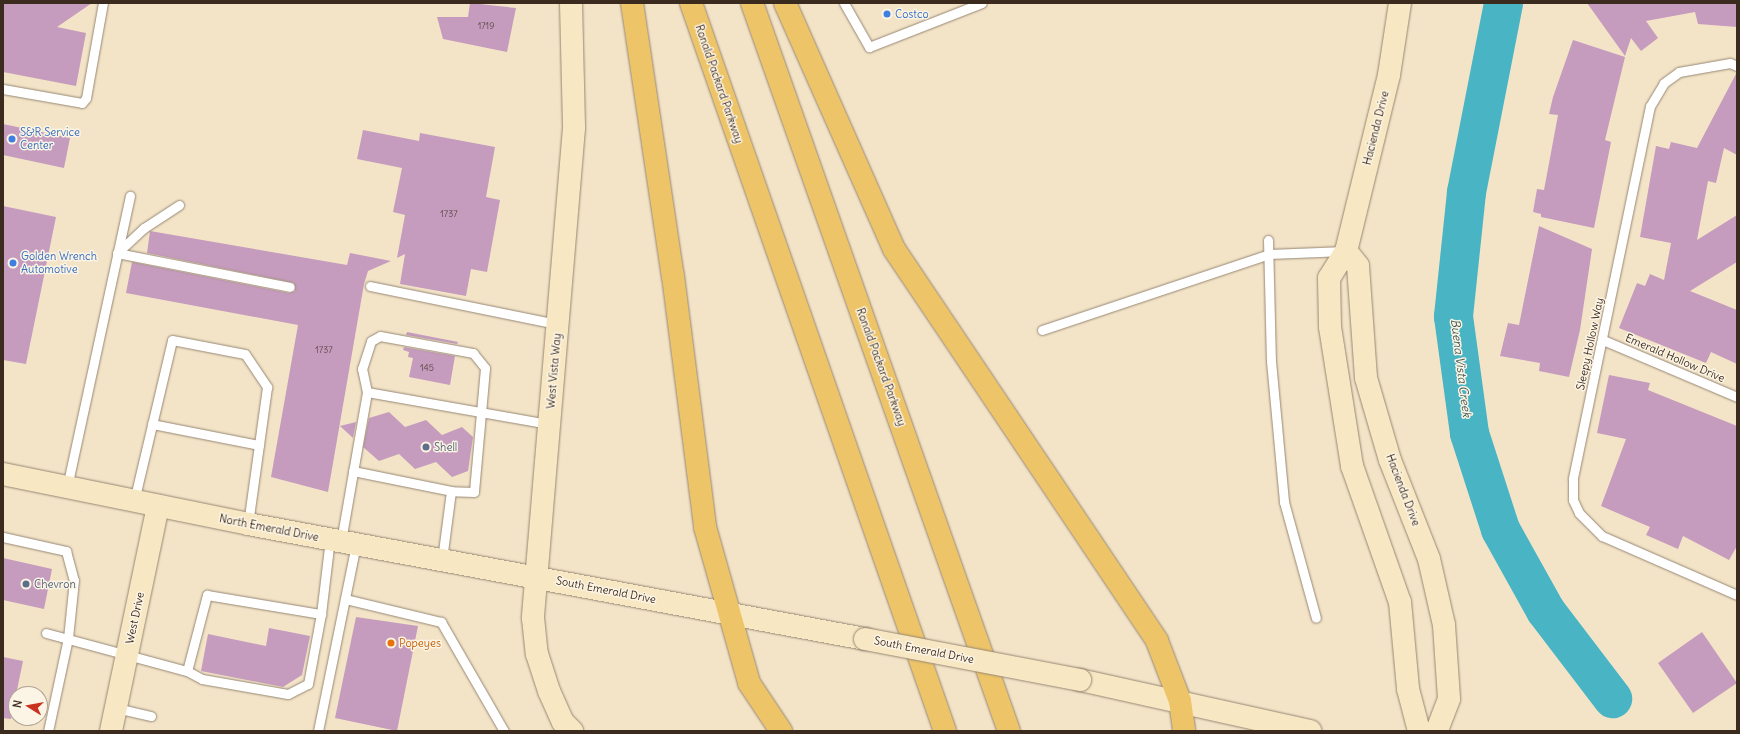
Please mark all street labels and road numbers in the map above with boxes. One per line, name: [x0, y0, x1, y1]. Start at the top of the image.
street label: Ronald Packard Parkway: [692, 23, 746, 145]
street label: Hacienda Drive: [1360, 90, 1392, 166]
street label: Sleepy Hollow Way: [1574, 297, 1606, 391]
street label: Ronald Packard Parkway: [853, 306, 909, 428]
street label: Emerald Hollow Drive: [1623, 331, 1727, 385]
street label: West Vista Way: [544, 333, 564, 409]
street label: Hacienda Drive: [1383, 452, 1423, 528]
street label: North Emerald Drive: [218, 512, 320, 544]
street label: South Emerald Drive: [555, 574, 657, 606]
street label: West Drive: [123, 591, 147, 645]
street label: South Emerald Drive: [873, 634, 975, 666]

